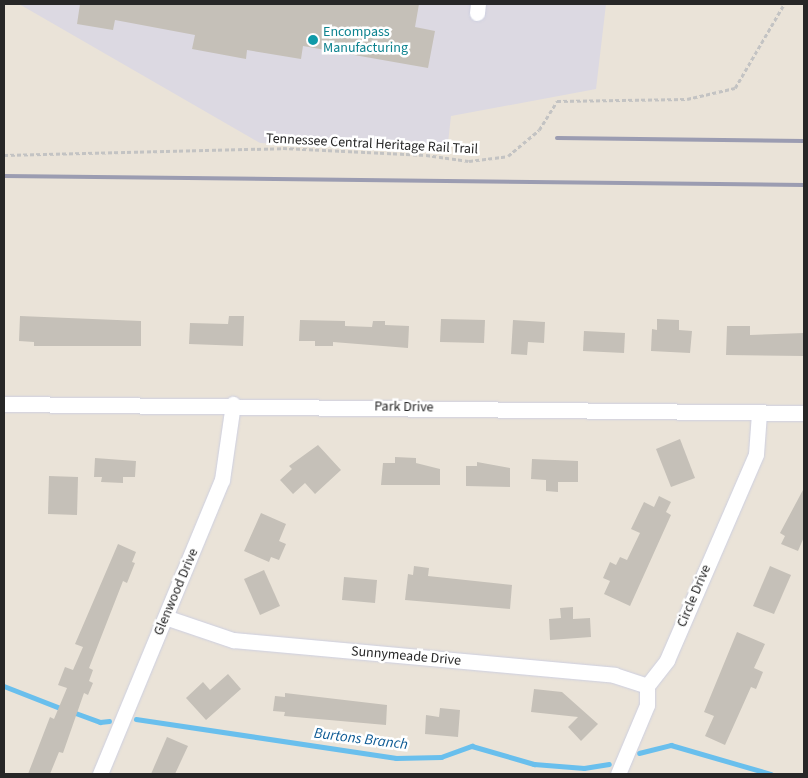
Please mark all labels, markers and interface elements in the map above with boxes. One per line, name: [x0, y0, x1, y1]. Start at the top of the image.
place label: Encompass Manufacturing: [323, 24, 408, 56]
marker: Encompass Manufacturing: [307, 34, 319, 46]
street label: Tennessee Central Heritage Rail Trail: [266, 130, 478, 158]
street label: Park Drive: [374, 398, 434, 416]
street label: Glenwood Drive: [150, 546, 202, 638]
street label: Circle Drive: [673, 562, 715, 630]
street label: Sunnymeade Drive: [350, 643, 462, 669]
water label: Burtons Branch: [313, 724, 409, 754]

